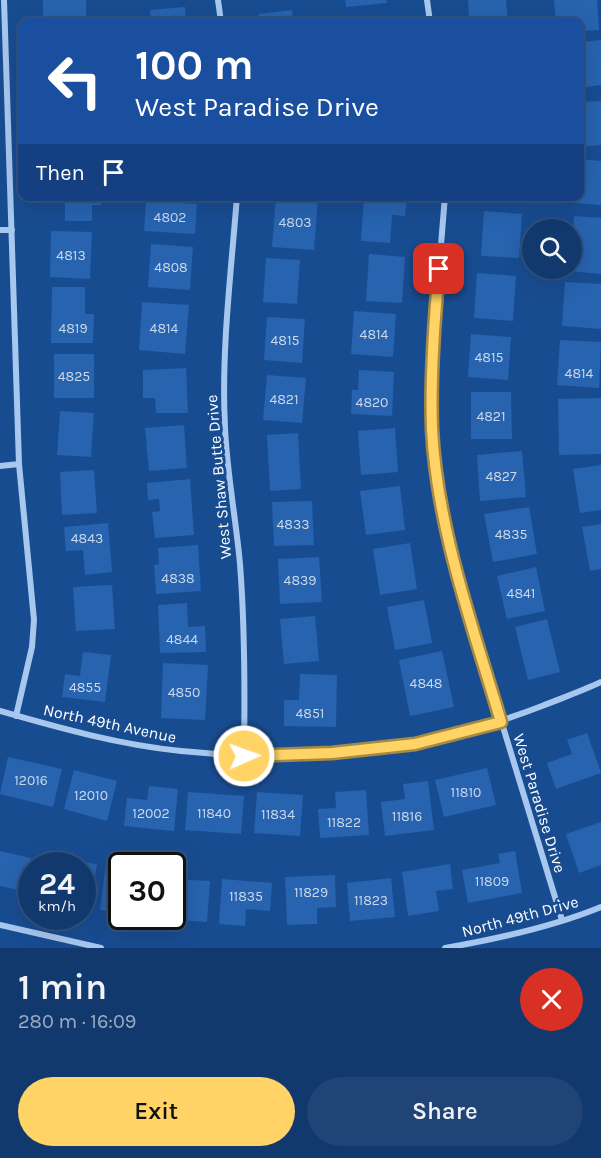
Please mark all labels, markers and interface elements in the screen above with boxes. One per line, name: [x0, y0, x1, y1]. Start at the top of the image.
text: 100 m: [135, 40, 254, 90]
icon: left: [36, 42, 114, 120]
text: West Paradise Drive: [135, 91, 379, 123]
icon: arrive: [97, 156, 130, 189]
text: Then: [36, 160, 85, 186]
house number: 4802: [154, 209, 186, 226]
house number: 4803: [279, 214, 312, 231]
map controls: [522, 219, 582, 279]
button: search: [522, 219, 582, 279]
pin: [413, 243, 464, 294]
house number: 4813: [56, 247, 86, 264]
icon: arrive: [422, 252, 455, 285]
house number: 4808: [154, 259, 188, 276]
house number: 4819: [58, 320, 88, 337]
house number: 4814: [150, 320, 179, 337]
house number: 4814: [360, 326, 389, 343]
house number: 4815: [271, 332, 300, 349]
house number: 4815: [475, 349, 504, 366]
house number: 4814: [565, 365, 594, 382]
house number: 4825: [58, 368, 90, 385]
house number: 4821: [269, 391, 299, 408]
street label: West Shaw Butte Drive: [202, 394, 235, 560]
house number: 4820: [356, 394, 388, 411]
house number: 4821: [476, 408, 506, 425]
house number: 4827: [485, 468, 517, 485]
house number: 4833: [277, 516, 309, 533]
house number: 4835: [495, 526, 527, 543]
house number: 4843: [71, 530, 103, 547]
house number: 4838: [161, 570, 195, 587]
house number: 4839: [284, 572, 316, 589]
house number: 4841: [507, 585, 535, 602]
house number: 4844: [166, 631, 198, 648]
house number: 4848: [410, 675, 442, 692]
house number: 4855: [69, 679, 101, 696]
house number: 4850: [168, 684, 200, 701]
street label: North 49th Avenue: [42, 700, 178, 747]
house number: 4851: [296, 705, 324, 722]
position arrow: [212, 724, 276, 788]
street label: West Paradise Drive: [509, 731, 570, 875]
house number: 12016: [14, 772, 48, 789]
house number: 11810: [451, 784, 481, 801]
house number: 12010: [74, 787, 108, 804]
house number: 12002: [132, 805, 170, 822]
house number: 11840: [197, 805, 231, 822]
house number: 11834: [261, 806, 295, 823]
house number: 11816: [392, 808, 422, 825]
house number: 11822: [327, 814, 361, 831]
speed limit sign: 30: [108, 852, 186, 930]
text: 24: [39, 866, 75, 902]
house number: 11809: [475, 873, 509, 890]
house number: 11829: [294, 884, 328, 901]
house number: 11835: [229, 888, 263, 905]
house number: 11823: [354, 892, 388, 909]
street label: North 49th Drive: [460, 892, 581, 941]
text: km/h: [38, 897, 76, 915]
text: 1 min: [18, 966, 107, 1008]
button: close: [520, 968, 583, 1031]
text: 280 m · 16:09: [18, 1010, 136, 1033]
button: Exit: [18, 1077, 295, 1146]
button: Share: [307, 1077, 583, 1146]

